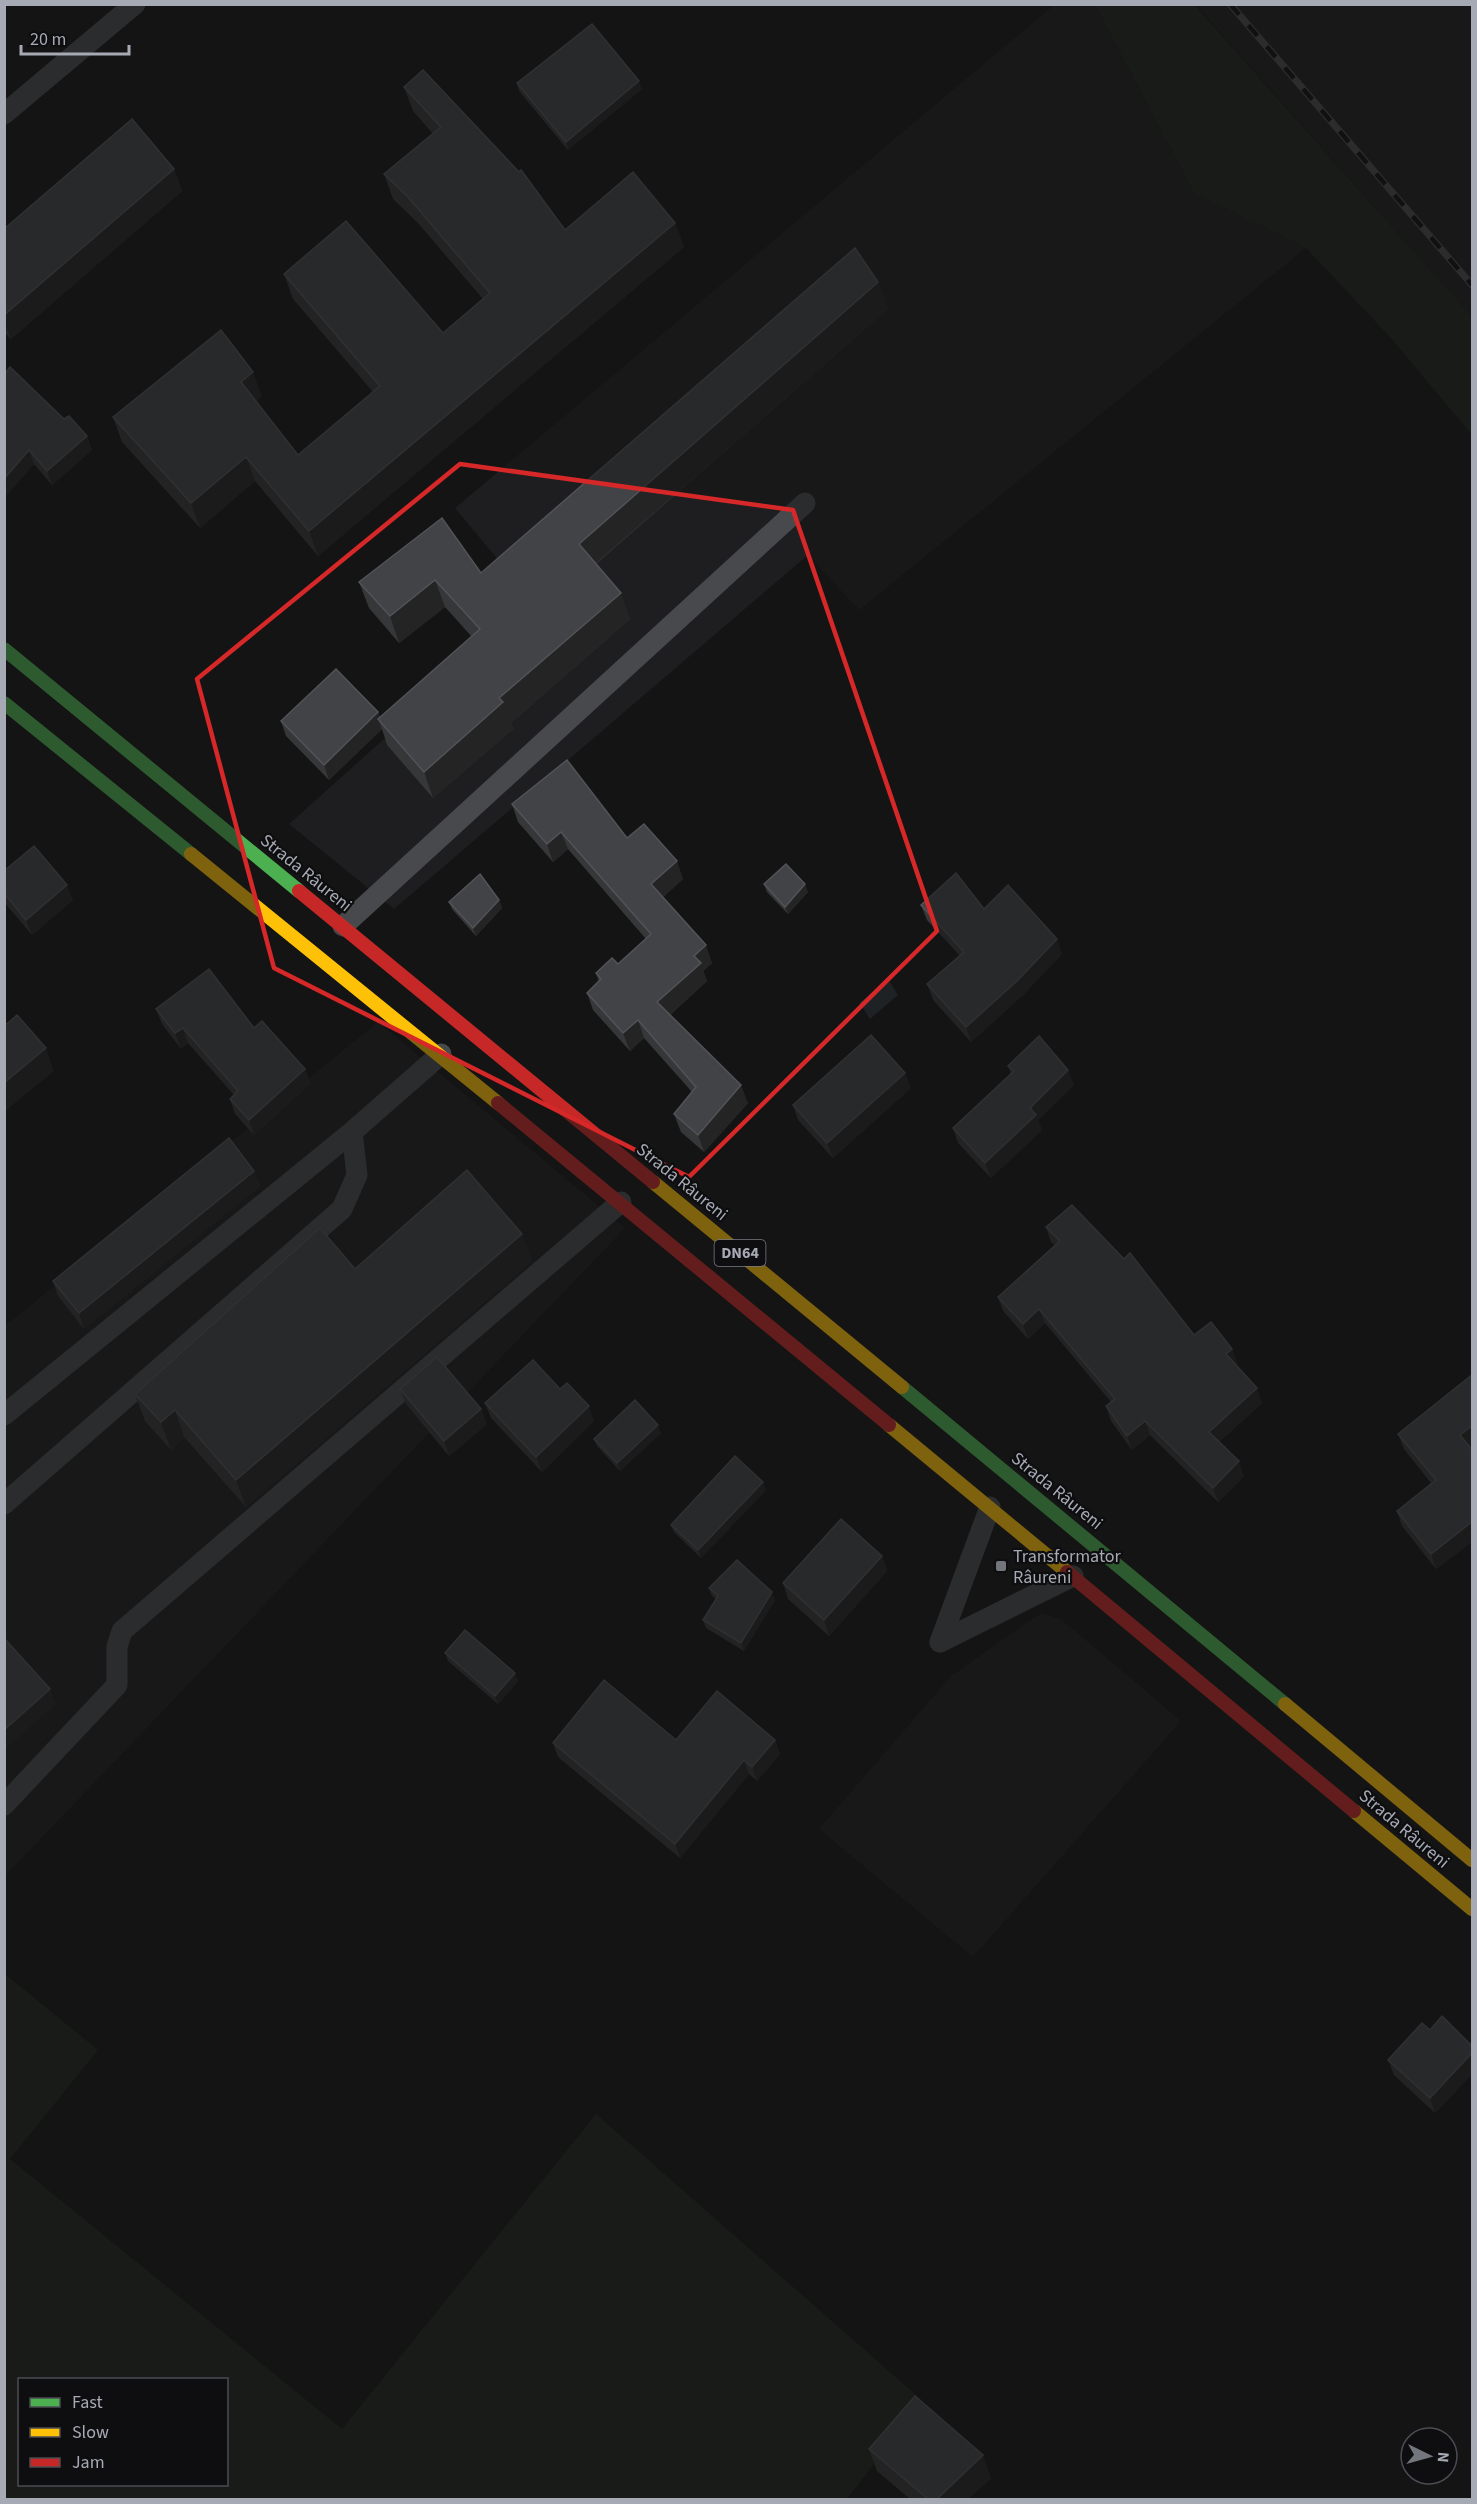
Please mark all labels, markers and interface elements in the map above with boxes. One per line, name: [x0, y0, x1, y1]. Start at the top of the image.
scale bar: [21, 18, 129, 56]
text: 20 m: [30, 27, 66, 52]
street label: Strada Râureni: [255, 828, 357, 918]
street label: Strada Râureni: [631, 1137, 733, 1227]
road number: DN64: [714, 1240, 766, 1266]
street label: Strada Râureni: [1006, 1446, 1108, 1536]
place label: Transformator Râureni: [1013, 1544, 1122, 1590]
marker: Transformator Râureni: [994, 1559, 1008, 1573]
street label: Strada Râureni: [1353, 1784, 1455, 1874]
legend: [18, 2378, 228, 2486]
text: Fast: [72, 2390, 103, 2415]
text: Slow: [72, 2420, 109, 2445]
north arrow: [1399, 2426, 1459, 2486]
text: Jam: [72, 2450, 105, 2475]
text: N: [1432, 2451, 1454, 2463]

